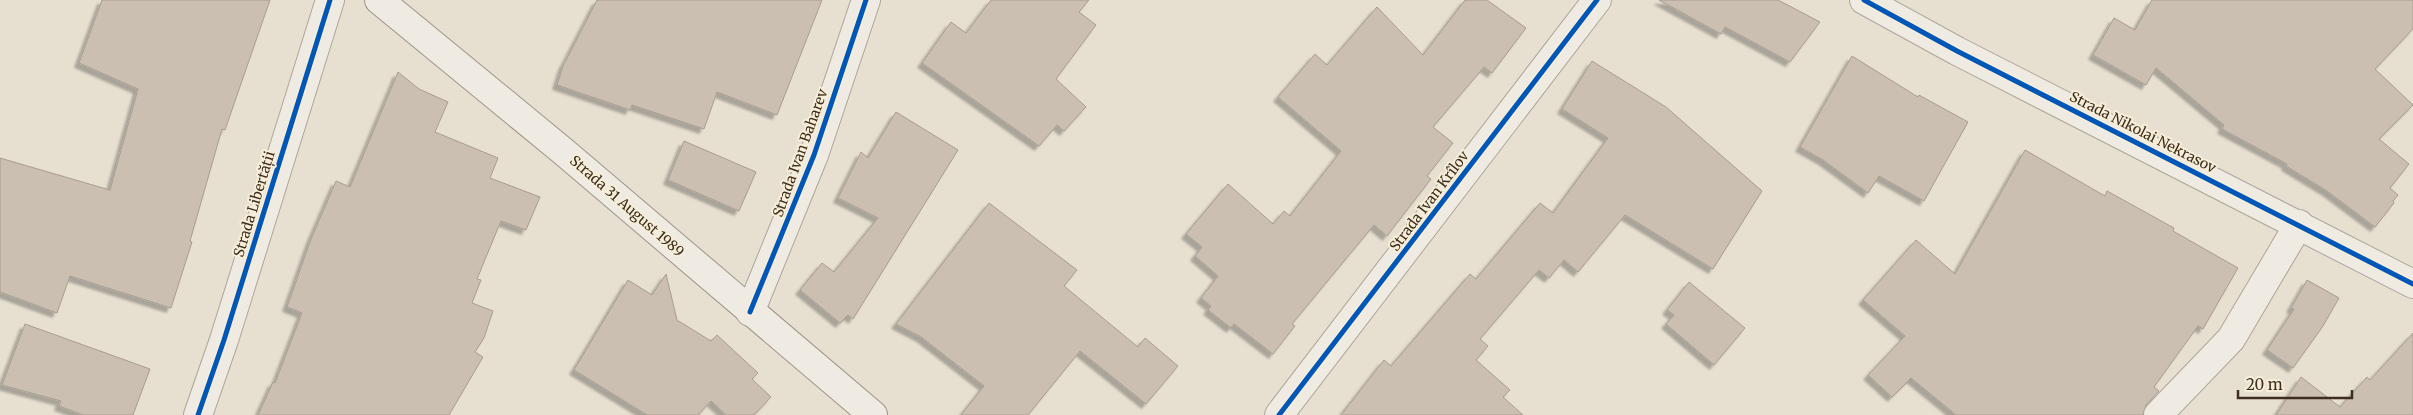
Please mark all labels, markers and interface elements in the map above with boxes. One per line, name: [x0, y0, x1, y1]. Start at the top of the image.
street label: Strada Ivan Baharev: [768, 86, 832, 219]
street label: Strada Nikolai Nekrasov: [2067, 87, 2220, 177]
street label: Strada Ivan Krîlov: [1385, 147, 1473, 255]
street label: Strada Libertății: [229, 148, 279, 259]
street label: Strada 31 August 1989: [566, 151, 688, 261]
scale bar: [2238, 368, 2352, 400]
text: 20 m: [2246, 375, 2283, 394]

